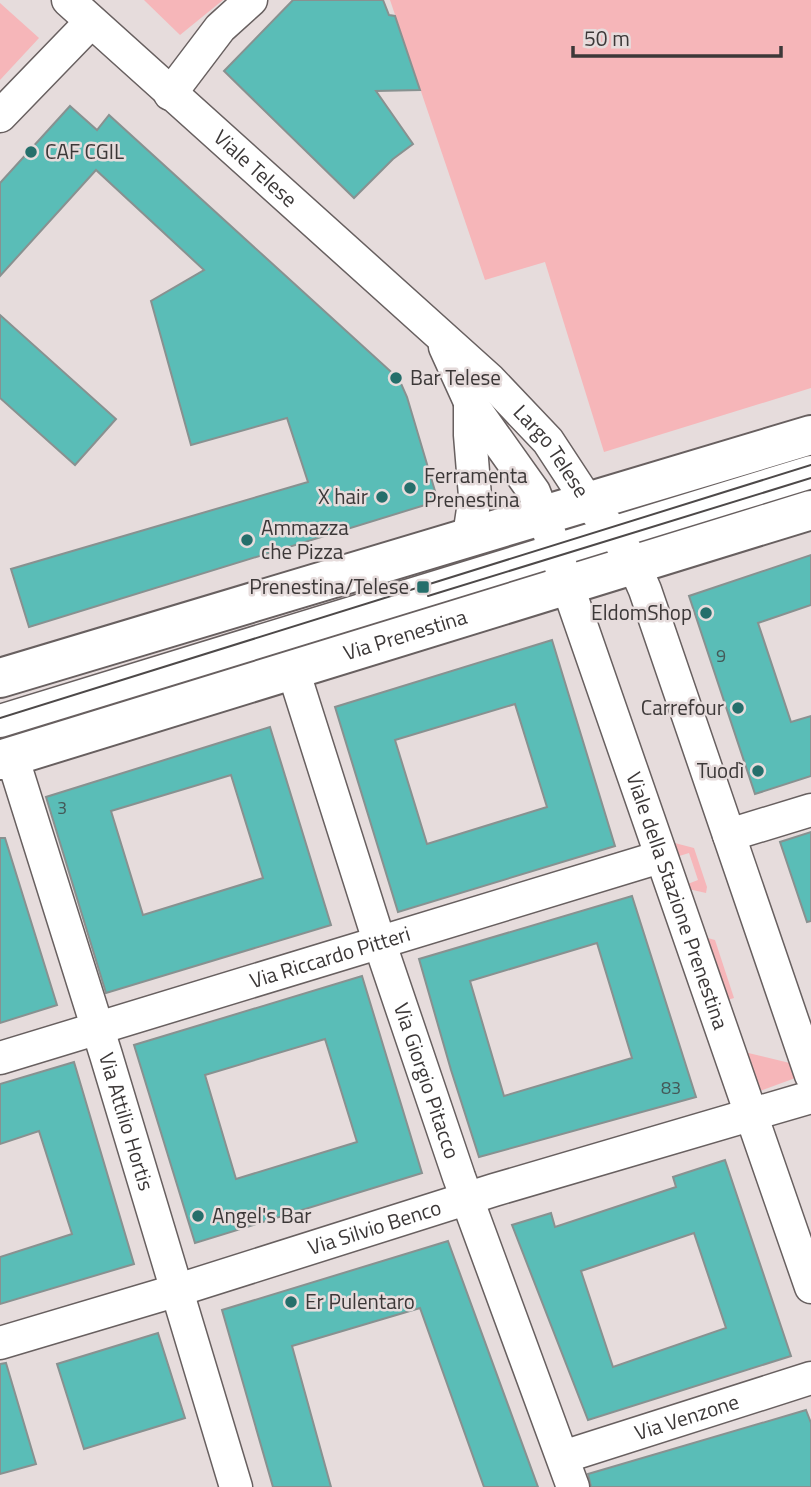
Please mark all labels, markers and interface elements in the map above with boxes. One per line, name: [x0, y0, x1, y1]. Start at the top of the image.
scale bar: [573, 14, 781, 58]
text: 50 m: [584, 22, 630, 54]
street label: Viale Telese: [207, 122, 305, 214]
place label: CAF CGIL: [45, 135, 124, 167]
marker: CAF CGIL: [23, 144, 39, 160]
place label: Bar Telese: [410, 361, 501, 393]
marker: Bar Telese: [388, 370, 404, 386]
street label: Largo Telese: [506, 397, 598, 503]
place label: Ferramenta Prenestina: [424, 459, 528, 515]
place label: X hair: [318, 480, 368, 512]
marker: Ferramenta Prenestina: [402, 480, 418, 496]
marker: X hair: [374, 489, 390, 505]
place label: Ammazza che Pizza: [261, 511, 349, 567]
marker: Ammazza che Pizza: [239, 532, 255, 548]
place label: Prenestina/Telese: [249, 570, 409, 602]
marker: Prenestina/Telese: [415, 579, 431, 595]
place label: EldomShop: [591, 596, 692, 628]
street label: Via Prenestina: [339, 600, 471, 668]
marker: EldomShop: [698, 605, 714, 621]
house number: 9: [716, 642, 726, 669]
place label: Carrefour: [641, 691, 724, 723]
marker: Carrefour: [730, 700, 746, 716]
place label: Tuodì: [697, 754, 744, 786]
marker: Tuodì: [750, 763, 766, 779]
street label: Viale della Stazione Prenestina: [618, 768, 738, 1034]
house number: 3: [57, 794, 67, 821]
street label: Via Riccardo Pitteri: [245, 917, 414, 996]
street label: Via Giorgio Pitacco: [386, 998, 469, 1163]
street label: Via Attilio Hortis: [91, 1048, 163, 1194]
house number: 83: [661, 1074, 681, 1101]
street label: Via Silvio Benco: [304, 1191, 445, 1263]
place label: Angel's Bar: [212, 1199, 311, 1231]
marker: Angel's Bar: [190, 1208, 206, 1224]
place label: Er Pulentaro: [305, 1285, 415, 1317]
marker: Er Pulentaro: [283, 1294, 299, 1310]
street label: Via Venzone: [630, 1385, 743, 1448]

